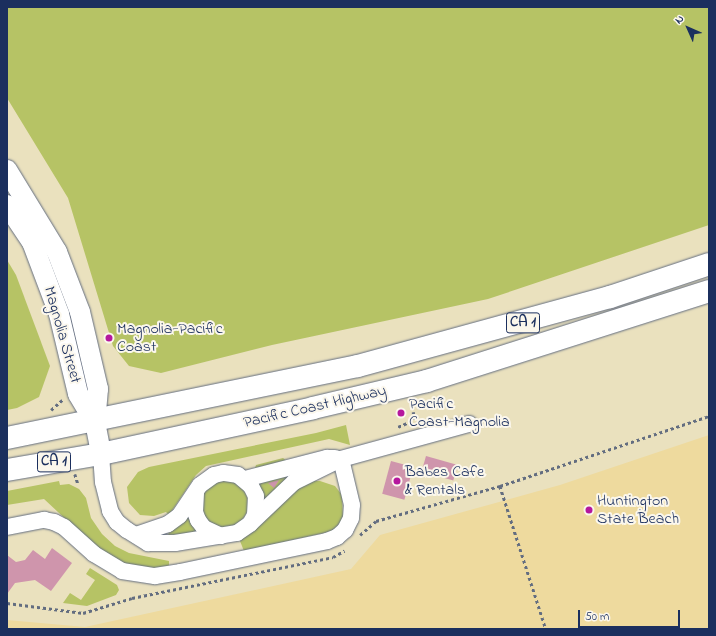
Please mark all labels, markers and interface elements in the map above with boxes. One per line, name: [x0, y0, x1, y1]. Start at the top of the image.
north arrow: [668, 8, 708, 48]
text: N: [671, 11, 688, 28]
street label: Magnolia Street: [39, 284, 85, 386]
road number: CA 1: [506, 310, 540, 336]
place label: Magnolia-Pacific Coast: [117, 319, 223, 357]
marker: Magnolia-Pacific Coast: [104, 333, 114, 343]
street label: Pacific Coast Highway: [242, 381, 388, 433]
place label: Pacific Coast-Magnolia: [409, 394, 510, 432]
marker: Pacific Coast-Magnolia: [396, 408, 406, 418]
road number: CA 1: [37, 449, 71, 475]
place label: Babes Cafe & Rentals: [405, 462, 484, 500]
marker: Babes Cafe & Rentals: [392, 476, 402, 486]
place label: Huntington State Beach: [597, 491, 679, 529]
marker: Huntington State Beach: [584, 505, 594, 515]
scale bar: [580, 602, 682, 628]
text: 50 m: [585, 608, 609, 626]

